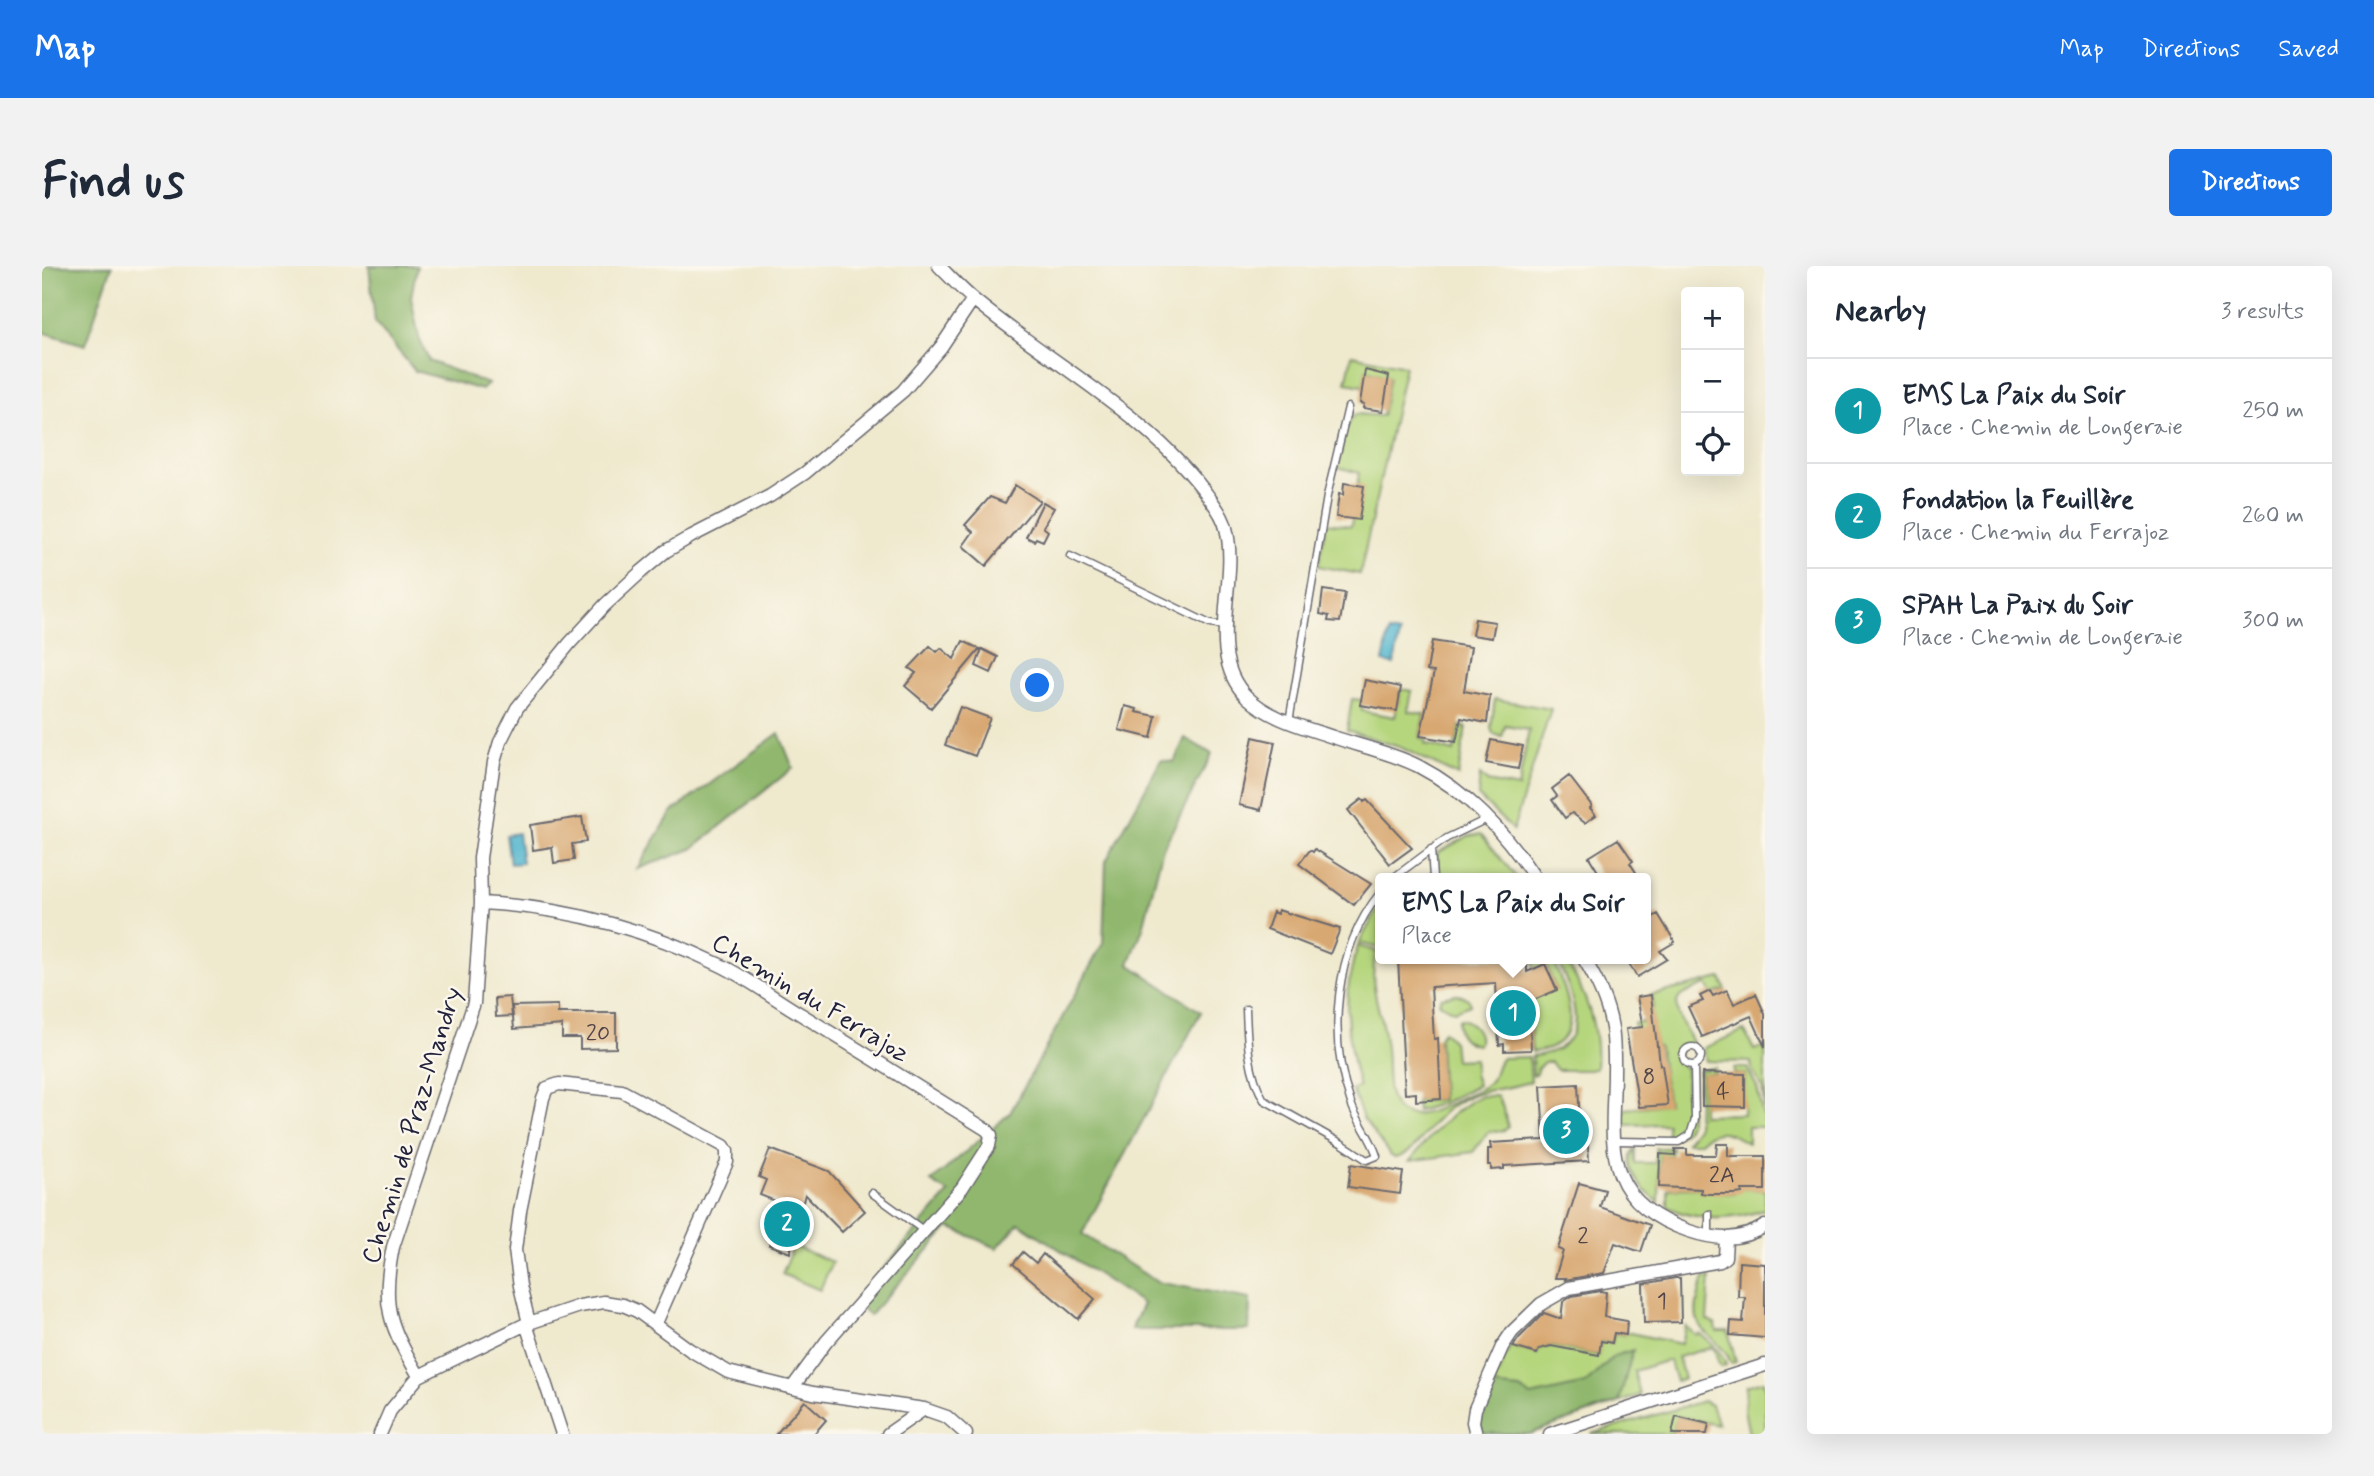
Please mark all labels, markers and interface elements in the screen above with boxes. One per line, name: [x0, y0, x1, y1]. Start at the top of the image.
text: Map: [35, 27, 95, 71]
text: Map: [2060, 34, 2104, 65]
text: Directions: [2142, 34, 2240, 65]
text: Saved: [2278, 34, 2339, 65]
button: Directions: [2169, 149, 2332, 216]
text: Find us: [42, 150, 185, 215]
map controls: [1681, 287, 1744, 476]
button: +: [1681, 287, 1744, 350]
text: Nearby: [1835, 292, 1926, 331]
text: 3 results: [2221, 297, 2304, 327]
button: −: [1681, 350, 1744, 413]
text: EMS La Paix du Soir: [1902, 379, 2125, 413]
text: 1: [1853, 396, 1863, 426]
text: 250 m: [2242, 396, 2304, 426]
button: locate: [1681, 413, 1744, 476]
text: Place · Chemin de Longeraie: [1902, 413, 2183, 443]
text: Fondation la Feuillère: [1902, 484, 2134, 518]
text: 2: [1852, 501, 1864, 531]
text: 260 m: [2242, 501, 2304, 531]
text: Place · Chemin du Ferrajoz: [1902, 518, 2169, 548]
text: SPAH La Paix du Soir: [1902, 589, 2133, 623]
text: 3: [1853, 606, 1863, 636]
text: 300 m: [2242, 606, 2304, 636]
text: Place · Chemin de Longeraie: [1902, 623, 2183, 653]
your location: [1020, 668, 1054, 702]
popup: [1375, 873, 1651, 964]
text: EMS La Paix du Soir: [1401, 887, 1625, 921]
text: Place: [1401, 921, 1452, 951]
street label: Chemin du Ferrajoz: [705, 926, 915, 1071]
street label: Chemin de Praz-Mandry: [355, 983, 471, 1268]
pin: 1: [1490, 987, 1536, 1039]
house number: 20: [586, 1019, 610, 1049]
house number: 8: [1643, 1063, 1655, 1093]
house number: 4: [1716, 1077, 1730, 1107]
pin: 3: [1543, 1105, 1589, 1157]
house number: 2A: [1709, 1161, 1735, 1191]
pin: 2: [764, 1198, 810, 1250]
house number: 2: [1577, 1222, 1589, 1252]
house number: 1: [1657, 1287, 1667, 1317]

